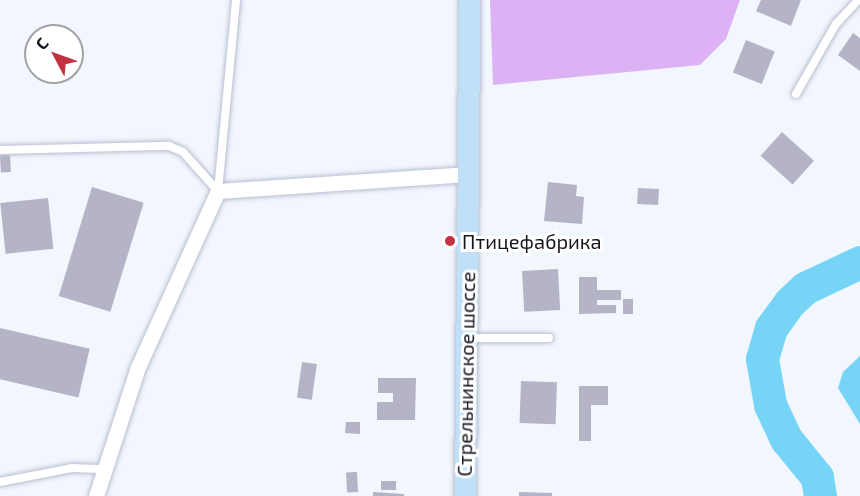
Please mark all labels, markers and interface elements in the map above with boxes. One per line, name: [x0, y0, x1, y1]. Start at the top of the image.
north arrow: [24, 24, 84, 84]
text: С: [31, 33, 52, 53]
place label: Птицефабрика: [462, 229, 602, 253]
marker: Птицефабрика: [443, 234, 457, 248]
street label: Стрельнинское шоссе: [452, 271, 480, 477]

